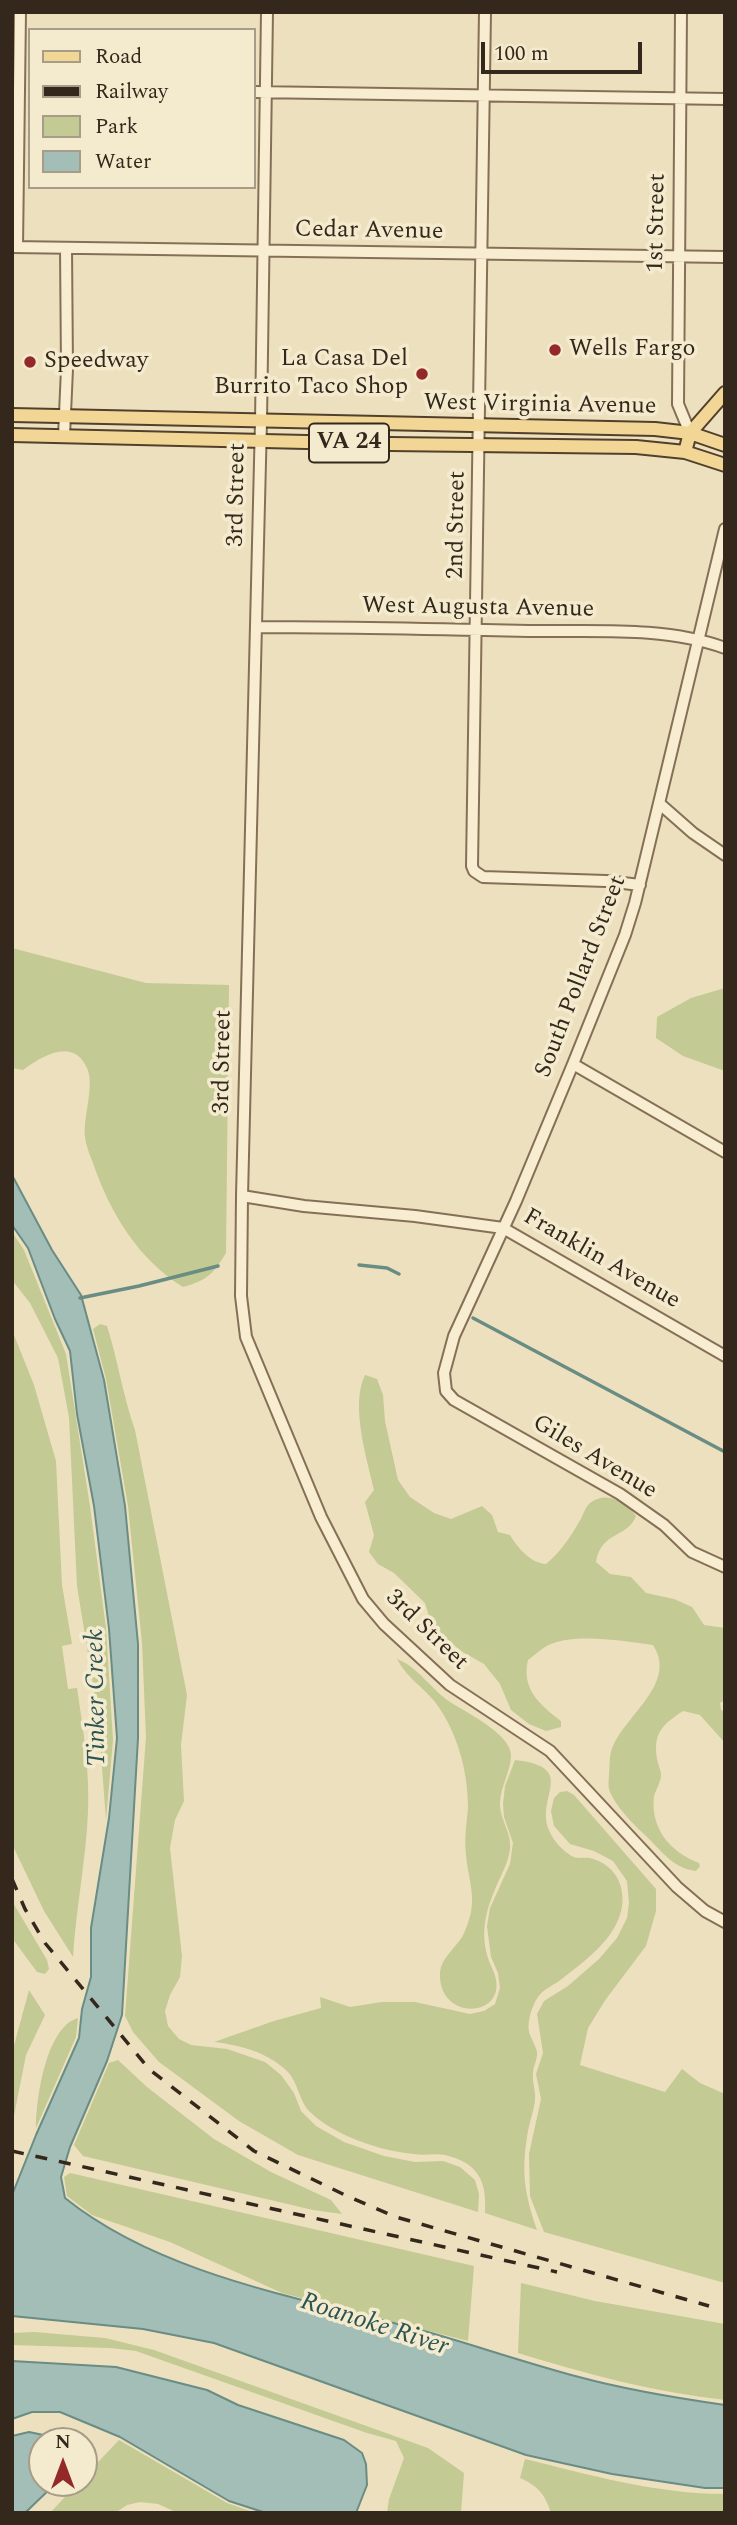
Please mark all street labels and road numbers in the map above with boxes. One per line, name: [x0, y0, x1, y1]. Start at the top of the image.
street label: 1st Street: [643, 173, 673, 273]
street label: Cedar Avenue: [294, 216, 444, 248]
street label: West Virginia Avenue: [423, 390, 657, 422]
road number: VA 24: [309, 424, 389, 462]
street label: 3rd Street: [223, 443, 253, 547]
street label: 2nd Street: [443, 471, 473, 579]
street label: West Augusta Avenue: [362, 593, 594, 625]
street label: South Pollard Street: [530, 872, 634, 1082]
street label: 3rd Street: [209, 1010, 239, 1114]
street label: Franklin Avenue: [517, 1203, 685, 1317]
street label: Giles Avenue: [526, 1410, 662, 1506]
street label: 3rd Street: [379, 1585, 473, 1677]

